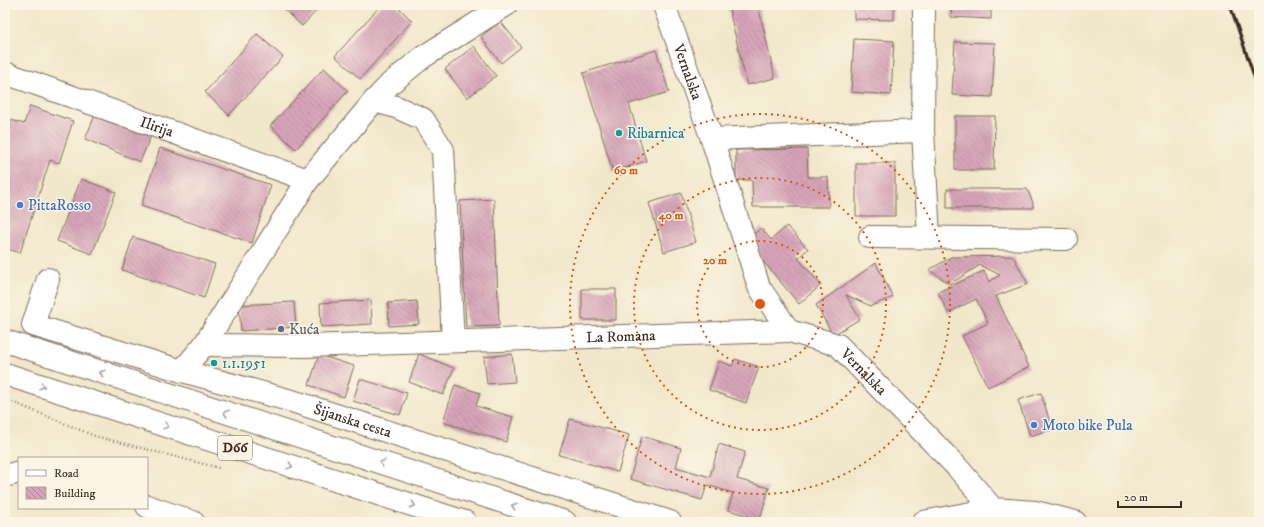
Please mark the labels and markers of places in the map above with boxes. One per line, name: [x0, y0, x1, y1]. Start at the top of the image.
place label: Ribarnica: [627, 124, 685, 143]
marker: Ribarnica: [614, 128, 624, 138]
place label: PittaRosso: [28, 196, 91, 215]
marker: PittaRosso: [15, 200, 25, 210]
centre of rings: [753, 297, 767, 311]
place label: Kuća: [289, 320, 320, 339]
marker: Kuća: [276, 324, 286, 334]
place label: 1.1.1951: [222, 354, 266, 373]
marker: 1.1.1951: [209, 358, 219, 368]
place label: Moto bike Pula: [1042, 416, 1133, 435]
marker: Moto bike Pula: [1029, 420, 1039, 430]

